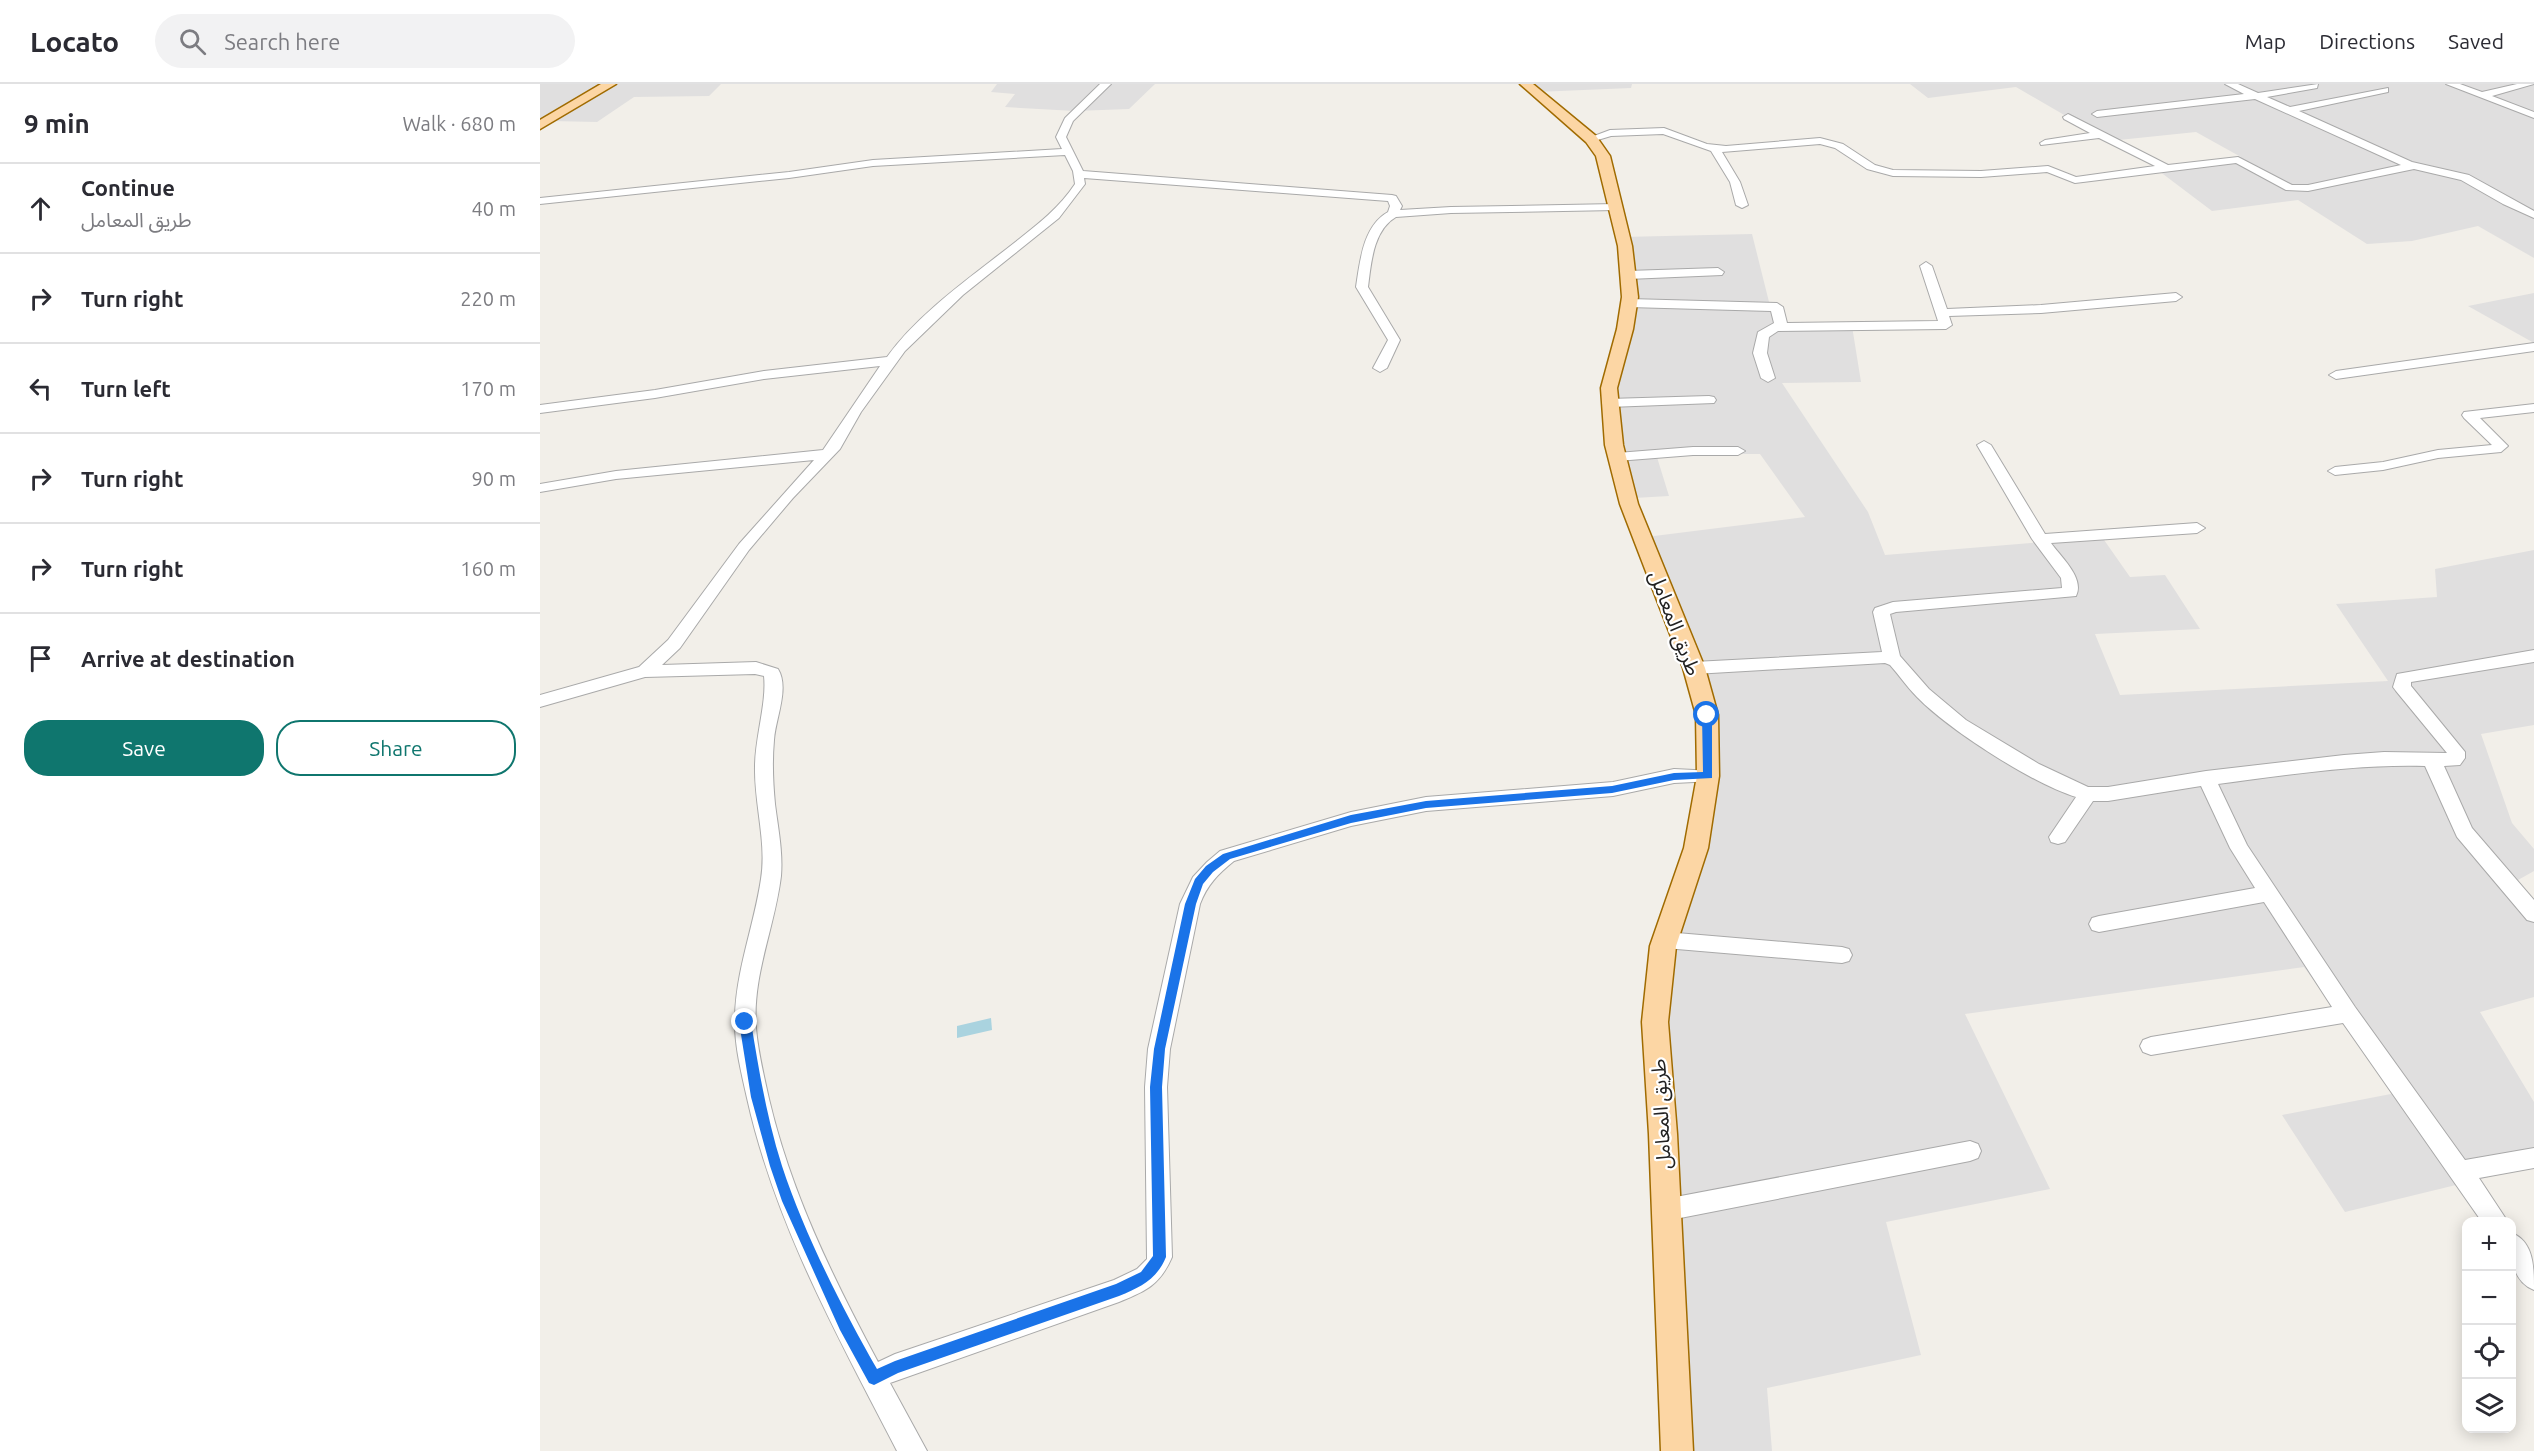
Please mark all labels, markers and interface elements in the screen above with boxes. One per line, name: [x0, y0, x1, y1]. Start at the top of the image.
search box: [155, 14, 575, 68]
icon: search: [176, 25, 209, 58]
text: Locato: [30, 26, 119, 57]
text: Search here: [224, 29, 340, 54]
text: Map: [2245, 29, 2286, 53]
text: Directions: [2319, 29, 2415, 53]
text: Saved: [2448, 29, 2504, 53]
text: 9 min: [24, 109, 90, 138]
text: Walk · 680 m: [403, 112, 516, 135]
text: Continue: [81, 175, 175, 200]
icon: ahead: [24, 192, 57, 225]
text: 40 m: [472, 197, 516, 220]
text: طريق المعامل: [81, 208, 191, 231]
icon: right: [24, 282, 57, 315]
text: Turn right: [81, 286, 183, 311]
text: 220 m: [460, 287, 516, 310]
icon: left: [24, 372, 57, 405]
text: Turn left: [81, 376, 171, 401]
text: 170 m: [460, 377, 516, 400]
icon: right: [24, 462, 57, 495]
text: Turn right: [81, 466, 183, 491]
text: 90 m: [472, 467, 516, 490]
icon: right: [24, 552, 57, 585]
text: Turn right: [81, 556, 183, 581]
text: 160 m: [460, 557, 516, 580]
street label: طريق المعامل: [1643, 567, 1706, 679]
icon: arrive: [24, 642, 57, 675]
text: Arrive at destination: [81, 646, 295, 671]
route start: [1693, 701, 1719, 727]
button: Save: [24, 720, 264, 776]
button: Share: [276, 720, 516, 776]
route end: [731, 1008, 757, 1034]
street label: طريق المعامل: [1646, 1058, 1677, 1170]
map controls: [2462, 1217, 2516, 1433]
button: +: [2462, 1217, 2516, 1271]
button: −: [2462, 1271, 2516, 1325]
button: locate: [2462, 1325, 2516, 1379]
button: layers: [2462, 1379, 2516, 1433]

